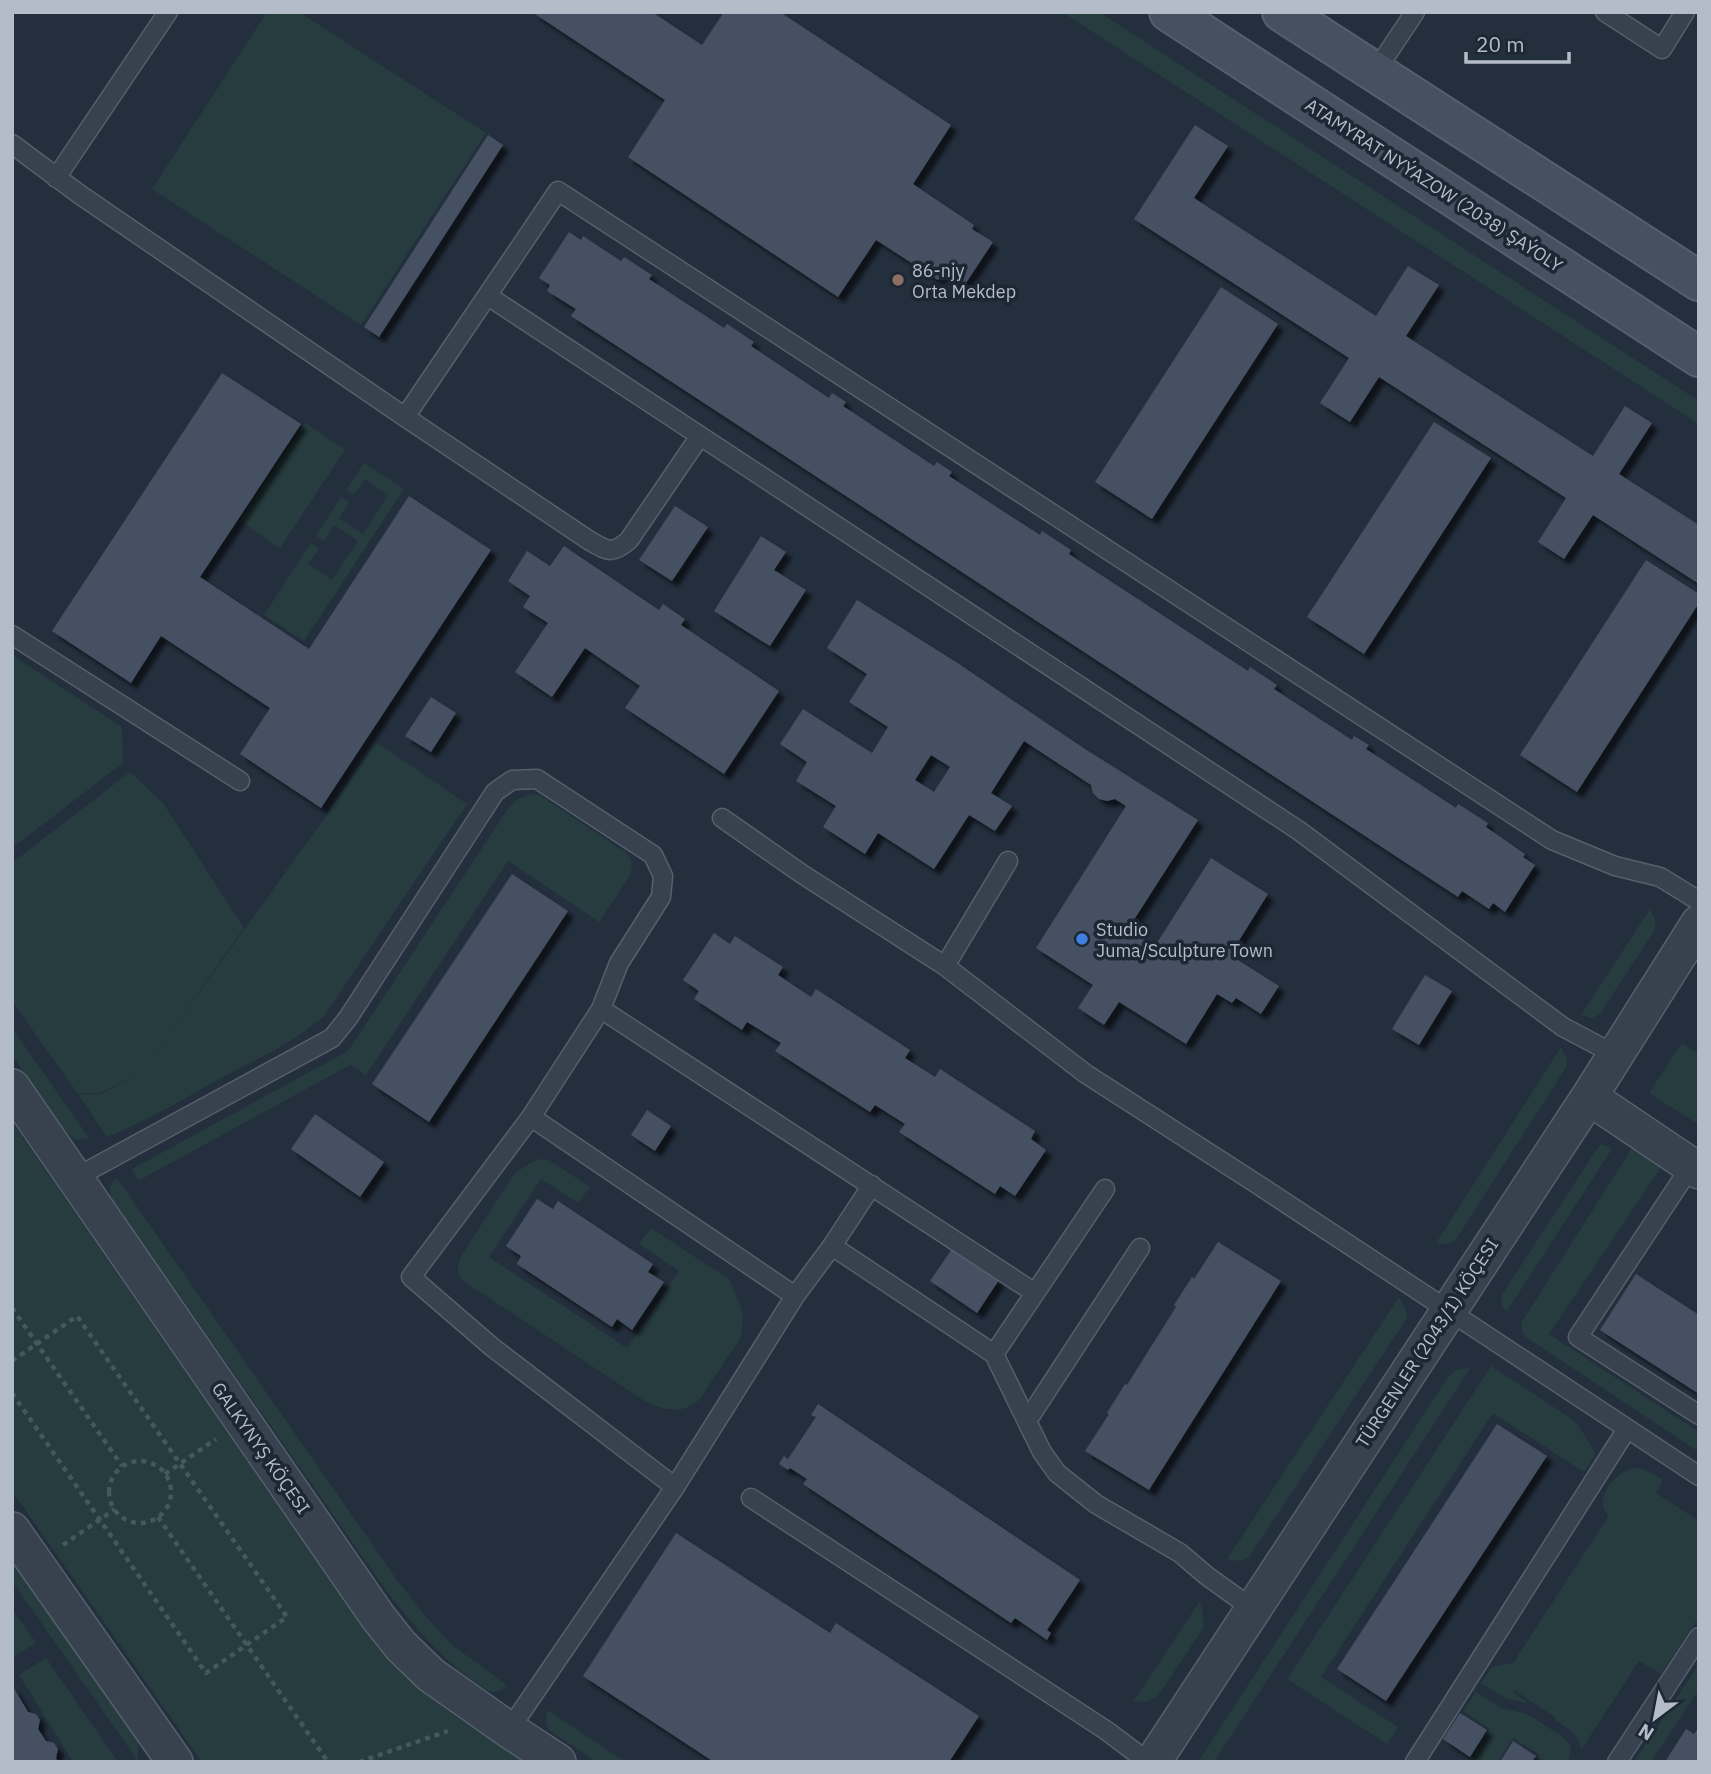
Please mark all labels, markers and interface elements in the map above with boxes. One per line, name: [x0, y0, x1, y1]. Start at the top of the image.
scale bar: [1466, 21, 1569, 65]
text: 20 m: [1476, 30, 1525, 58]
street label: ATAMYRAT NYÝAZOW (2038) ŞAÝOLY: [1301, 93, 1567, 277]
place label: 86-njy Orta Mekdep: [912, 259, 1016, 303]
marker: 86-njy Orta Mekdep: [890, 272, 906, 288]
place label: Studio Juma/Sculpture Town: [1096, 918, 1273, 962]
marker: Studio Juma/Sculpture Town: [1074, 931, 1090, 947]
street label: TÜRGENLER (2043/1) KÖÇESI: [1351, 1234, 1503, 1452]
street label: GALKYNYŞ KÖÇESI: [207, 1378, 315, 1518]
north arrow: [1620, 1683, 1690, 1753]
text: N: [1634, 1719, 1658, 1746]

